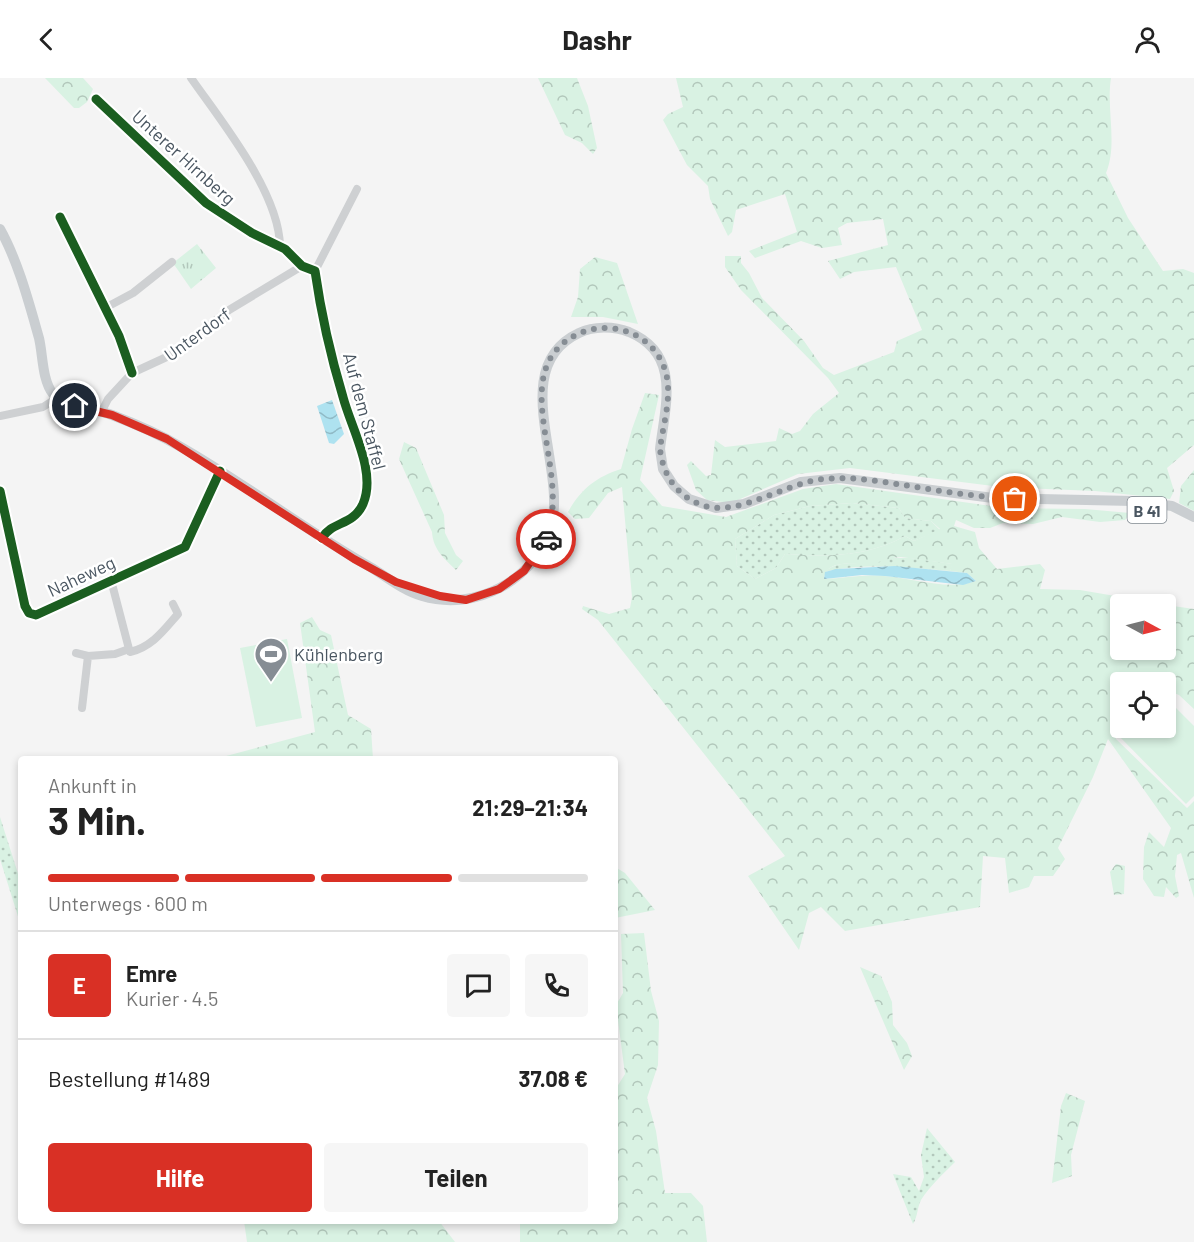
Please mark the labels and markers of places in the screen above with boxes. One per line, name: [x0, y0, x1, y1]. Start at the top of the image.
pin: [49, 380, 100, 431]
pin: [989, 473, 1040, 524]
sports icon: Kühlenberg: [253, 636, 289, 683]
place label: Kühlenberg: [294, 643, 383, 665]

